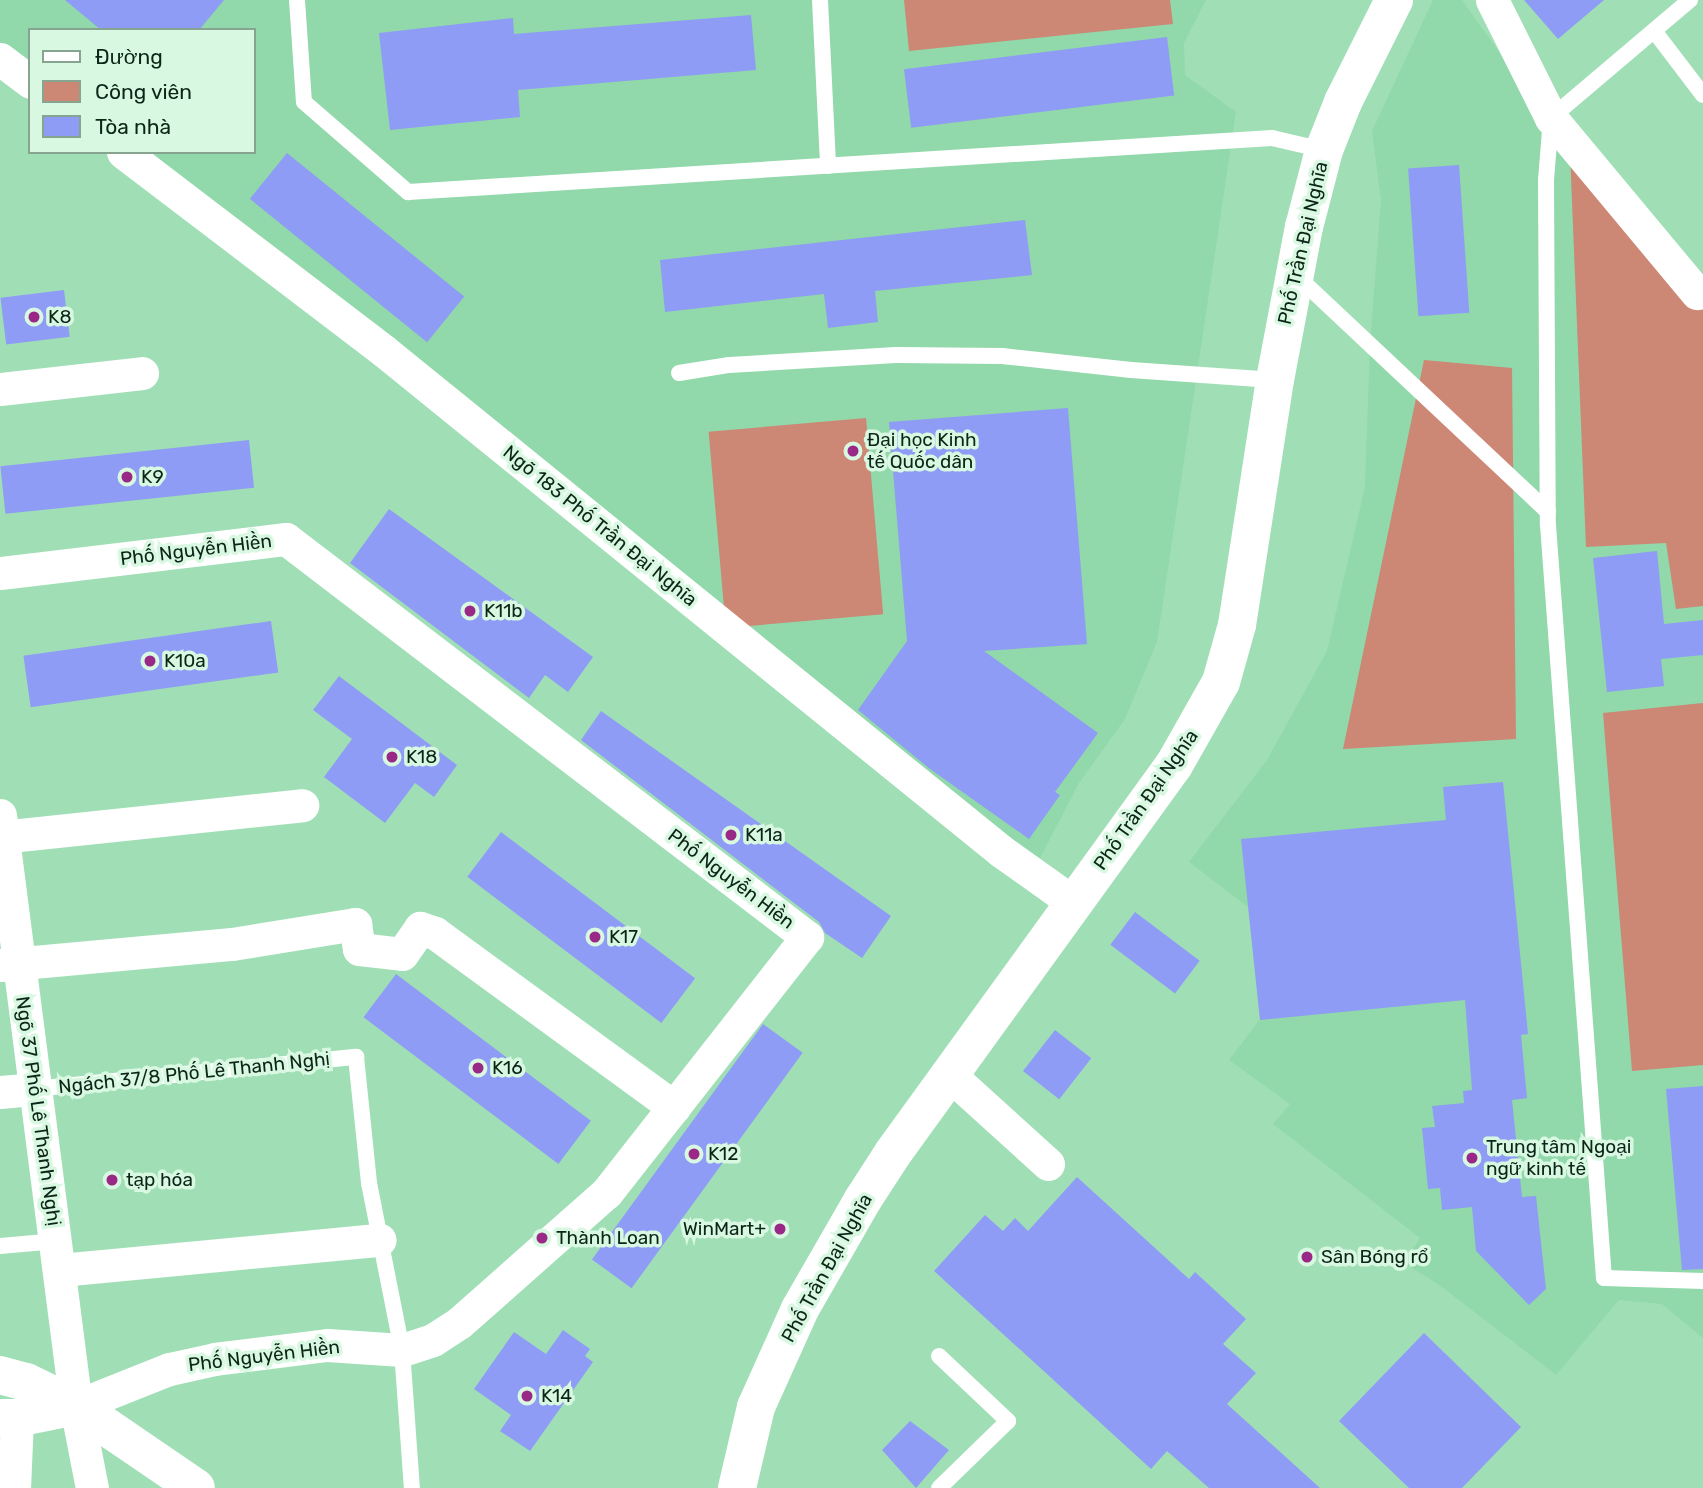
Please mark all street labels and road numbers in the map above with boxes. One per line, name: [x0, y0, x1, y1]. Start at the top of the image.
street label: Phố Trần Đại Nghĩa: [1273, 159, 1333, 327]
street label: Ngõ 183 Phố Trần Đại Nghĩa: [498, 441, 702, 611]
street label: Phố Nguyễn Hiền: [119, 529, 273, 571]
street label: Phố Trần Đại Nghĩa: [1089, 725, 1203, 875]
street label: Phố Nguyễn Hiền: [663, 824, 799, 934]
street label: Ngõ 37 Phố Lê Thanh Nghị: [11, 995, 65, 1227]
street label: Ngách 37/8 Phố Lê Thanh Nghị: [57, 1047, 331, 1099]
street label: Phố Trần Đại Nghĩa: [777, 1190, 877, 1346]
street label: Phố Nguyễn Hiền: [187, 1335, 341, 1377]

